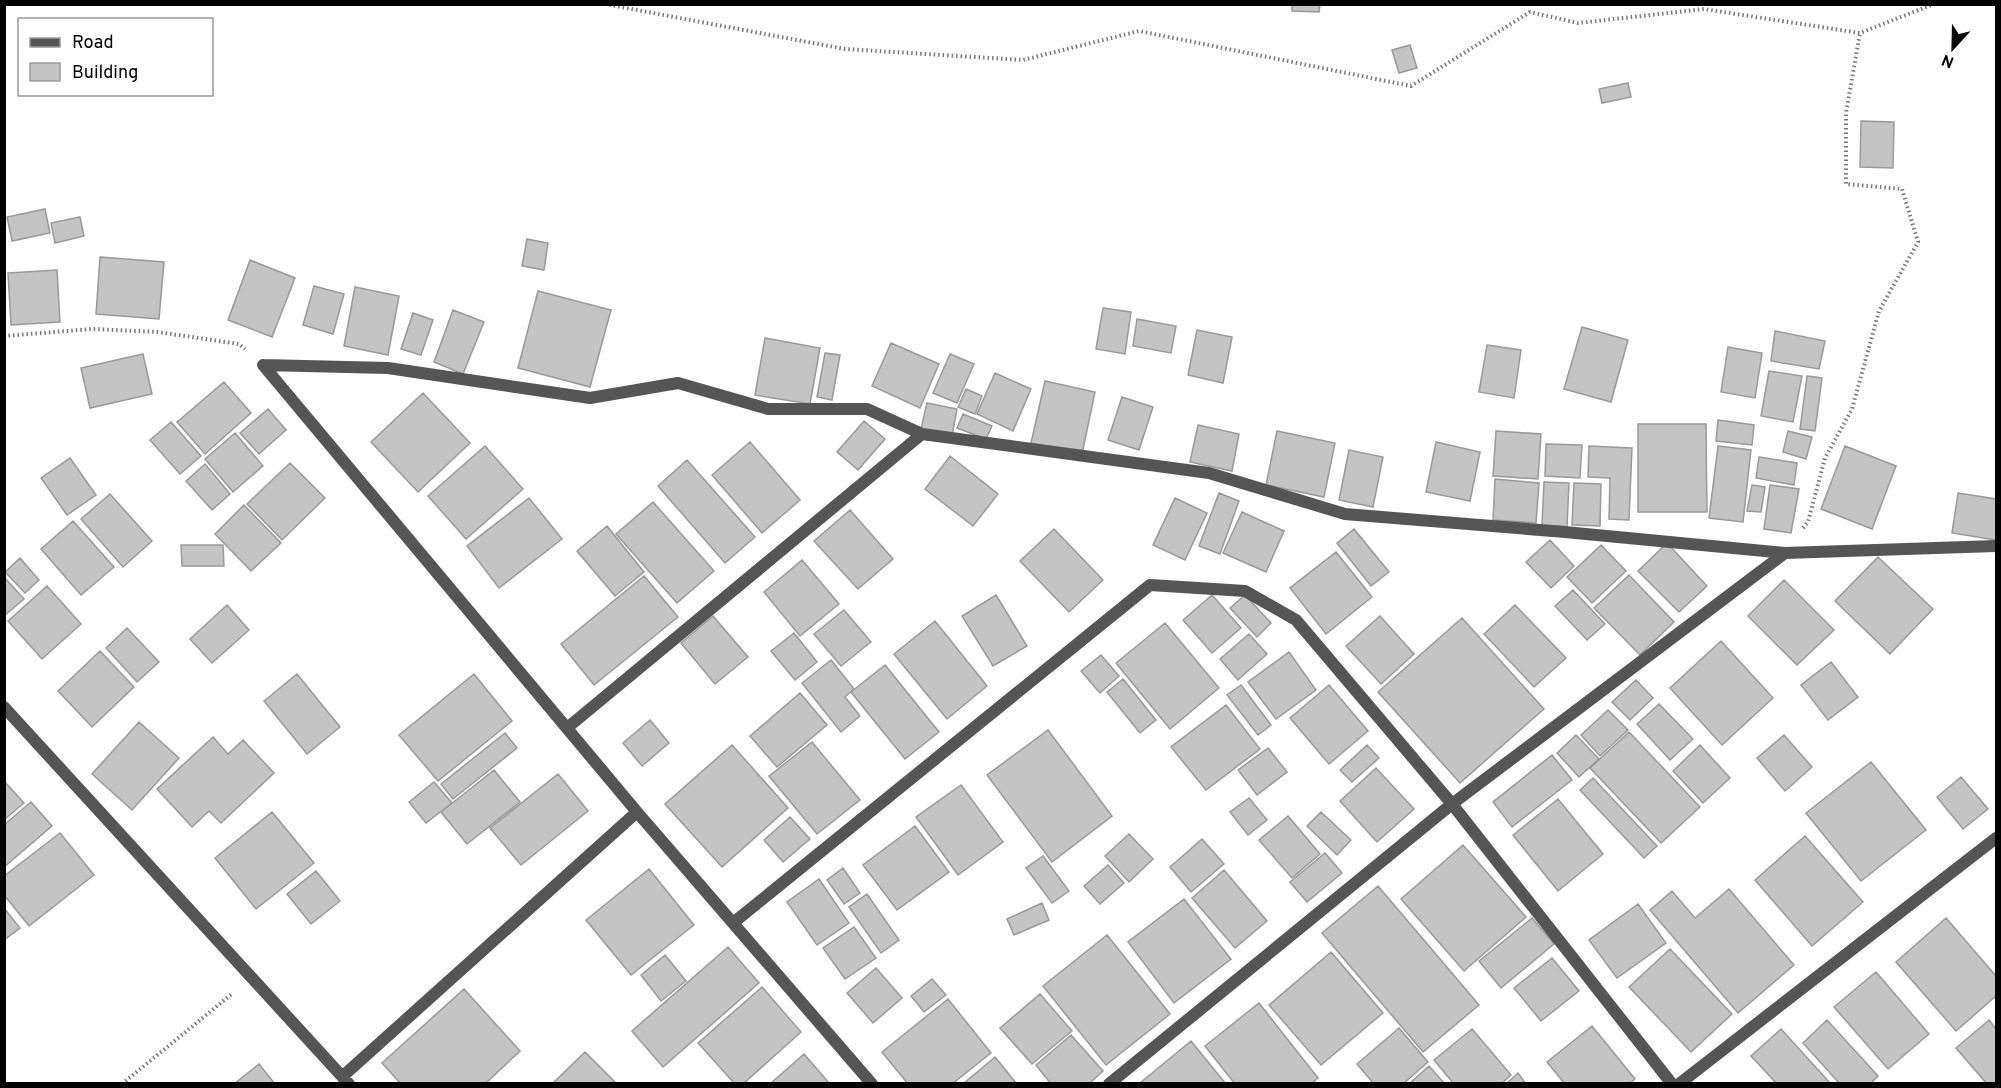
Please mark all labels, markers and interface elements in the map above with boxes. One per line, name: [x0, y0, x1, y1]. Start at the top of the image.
legend: [18, 18, 213, 96]
north arrow: [1923, 18, 1983, 78]
text: Road: [72, 32, 114, 55]
text: N: [1939, 49, 1957, 71]
text: Building: [72, 62, 138, 85]

